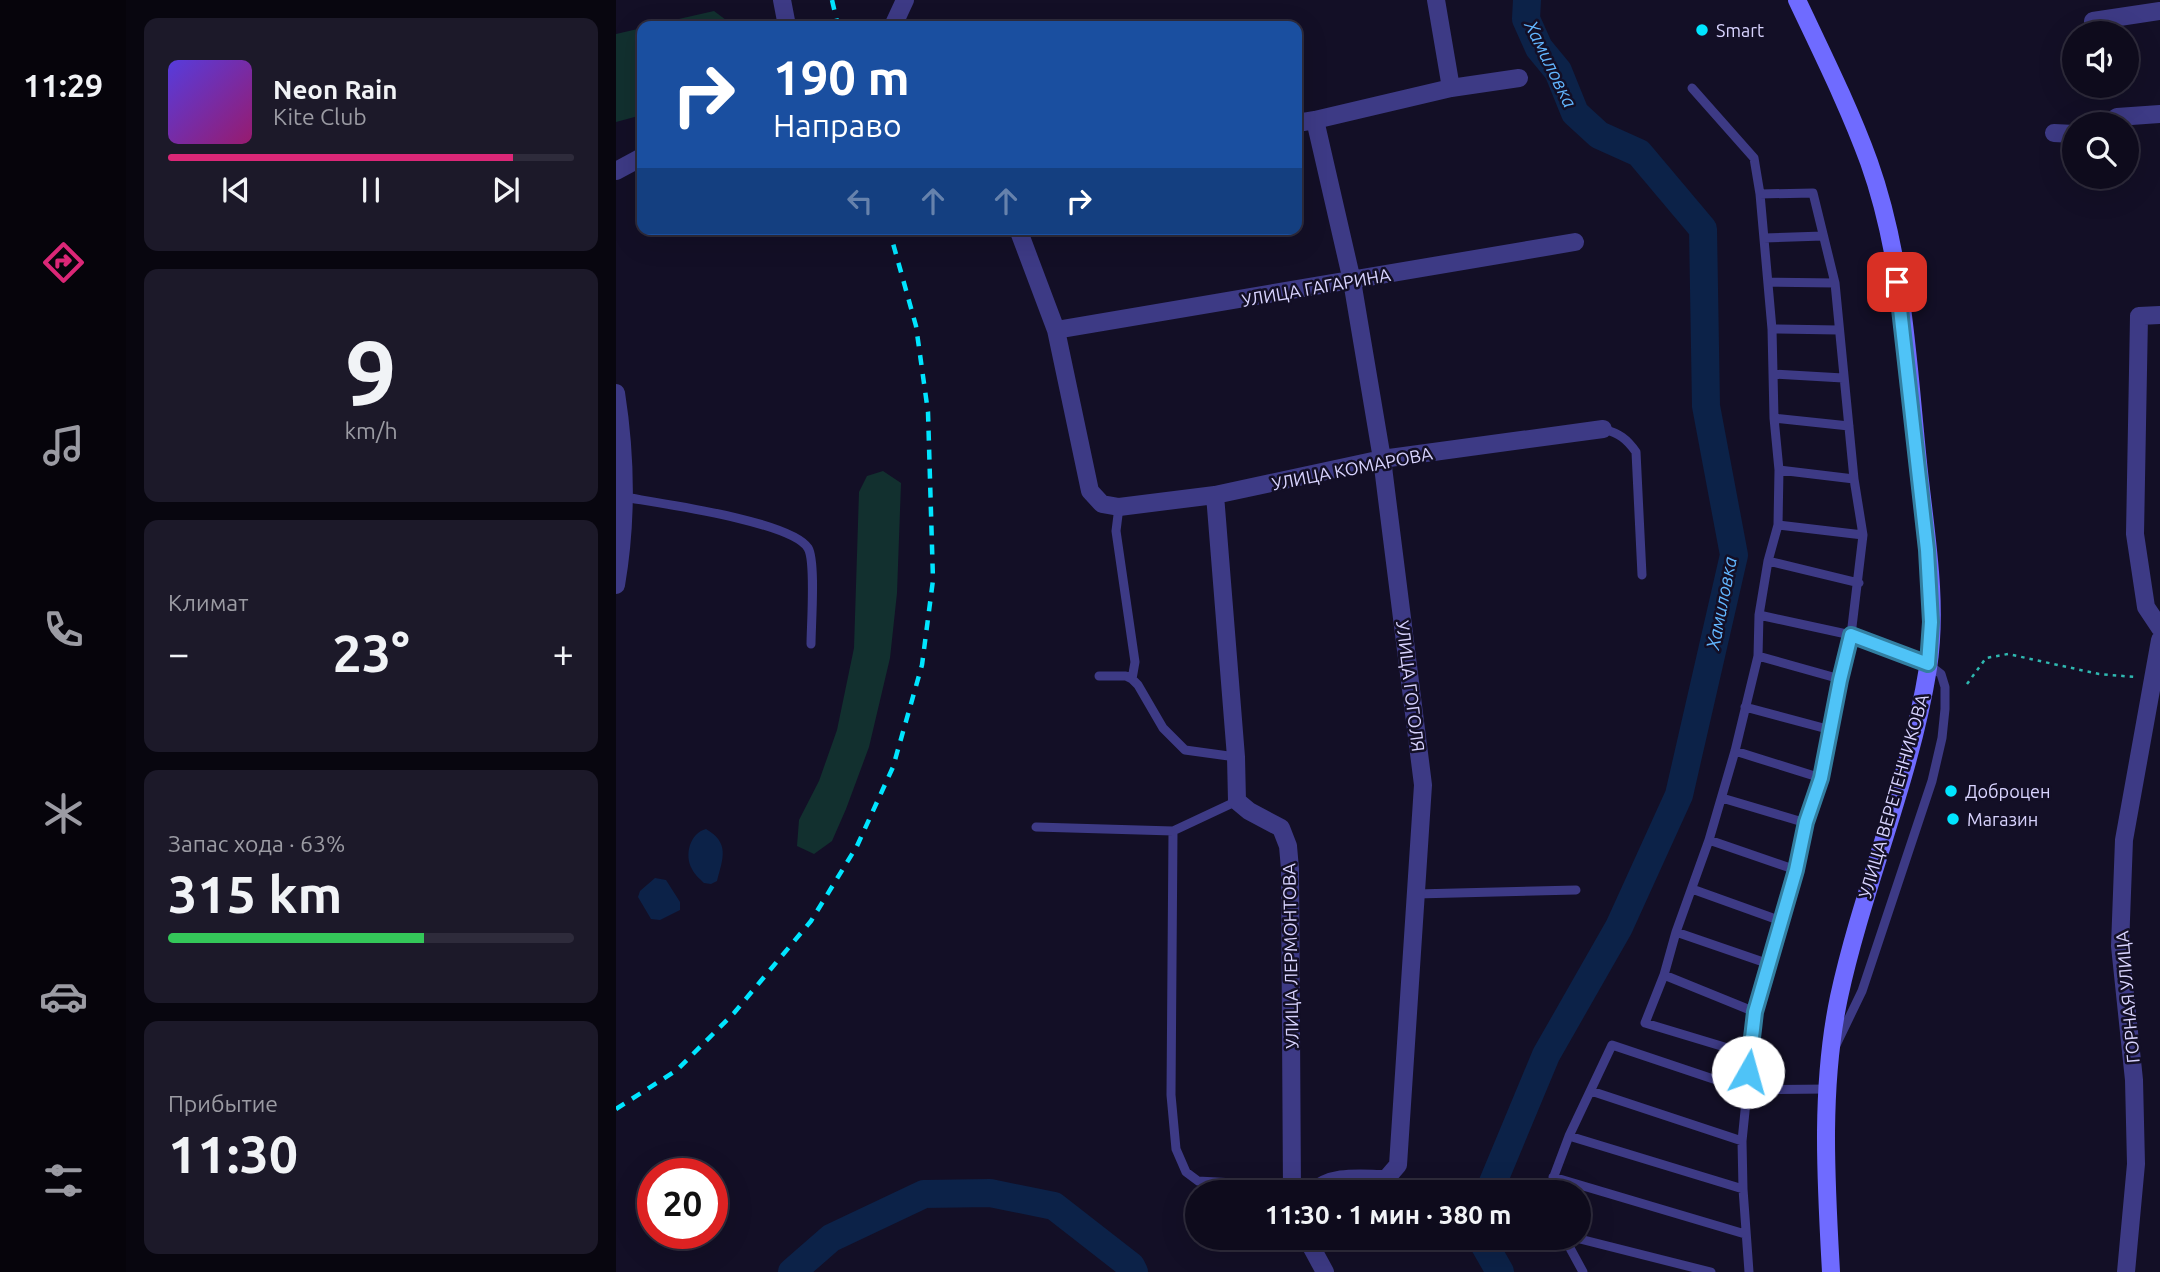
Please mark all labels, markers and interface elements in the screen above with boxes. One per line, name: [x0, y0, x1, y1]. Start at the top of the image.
water label: Хамиловка: [1520, 16, 1582, 111]
place label: Smart: [1716, 20, 1764, 40]
map controls: [2062, 21, 2139, 189]
button: sound: [2062, 21, 2139, 98]
marker: Smart: [1694, 22, 1710, 38]
icon: right: [658, 49, 749, 140]
text: 190 m: [773, 49, 910, 104]
text: 11:29: [23, 67, 103, 103]
text: Neon Rain: [273, 75, 398, 104]
text: Kite Club: [273, 104, 367, 129]
text: Направо: [773, 107, 902, 143]
button: search: [2062, 112, 2139, 189]
icon: previous: [217, 171, 255, 209]
icon: pause: [352, 171, 390, 209]
icon: next: [487, 171, 525, 209]
icon: left: [841, 182, 879, 220]
icon: ahead: [914, 182, 952, 220]
icon: ahead: [987, 182, 1025, 220]
icon: right: [1060, 182, 1098, 220]
icon: directions: [39, 238, 88, 287]
pin: [1867, 252, 1927, 312]
icon: arrive: [1878, 263, 1916, 301]
street label: УЛИЦА ГАГАРИНА: [1240, 264, 1392, 310]
text: 9: [345, 321, 397, 423]
text: km/h: [344, 418, 398, 443]
icon: music: [39, 421, 88, 470]
street label: УЛИЦА КОМАРОВА: [1270, 443, 1434, 493]
water label: Хамиловка: [1701, 555, 1741, 652]
text: Климат: [168, 590, 248, 615]
icon: phone: [39, 605, 88, 654]
street label: УЛИЦА ГОГОЛЯ: [1393, 619, 1429, 753]
text: 23°: [332, 624, 410, 682]
text: −: [168, 632, 189, 674]
text: +: [553, 632, 574, 674]
street label: УЛИЦА ВЕРЕТЕННИКОВА: [1854, 691, 1932, 900]
place label: Доброцен: [1965, 781, 2051, 801]
marker: Доброцен: [1943, 783, 1959, 799]
icon: climate: [39, 789, 88, 838]
place label: Магазин: [1967, 809, 2038, 829]
marker: Магазин: [1945, 811, 1961, 827]
text: Запас хода · 63%: [168, 831, 345, 856]
street label: УЛИЦА ЛЕРМОНТОВА: [1278, 863, 1302, 1049]
text: 315 km: [168, 865, 342, 923]
street label: ГОРНАЯ УЛИЦА: [2111, 930, 2143, 1064]
icon: car: [39, 972, 88, 1021]
position arrow: [1711, 1035, 1785, 1109]
text: Прибытие: [168, 1091, 278, 1116]
text: 11:30: [168, 1125, 298, 1183]
icon: filters: [39, 1156, 88, 1205]
speed limit sign: 20: [637, 1158, 728, 1249]
text: 11:30 · 1 мин · 380 m: [1265, 1200, 1511, 1229]

